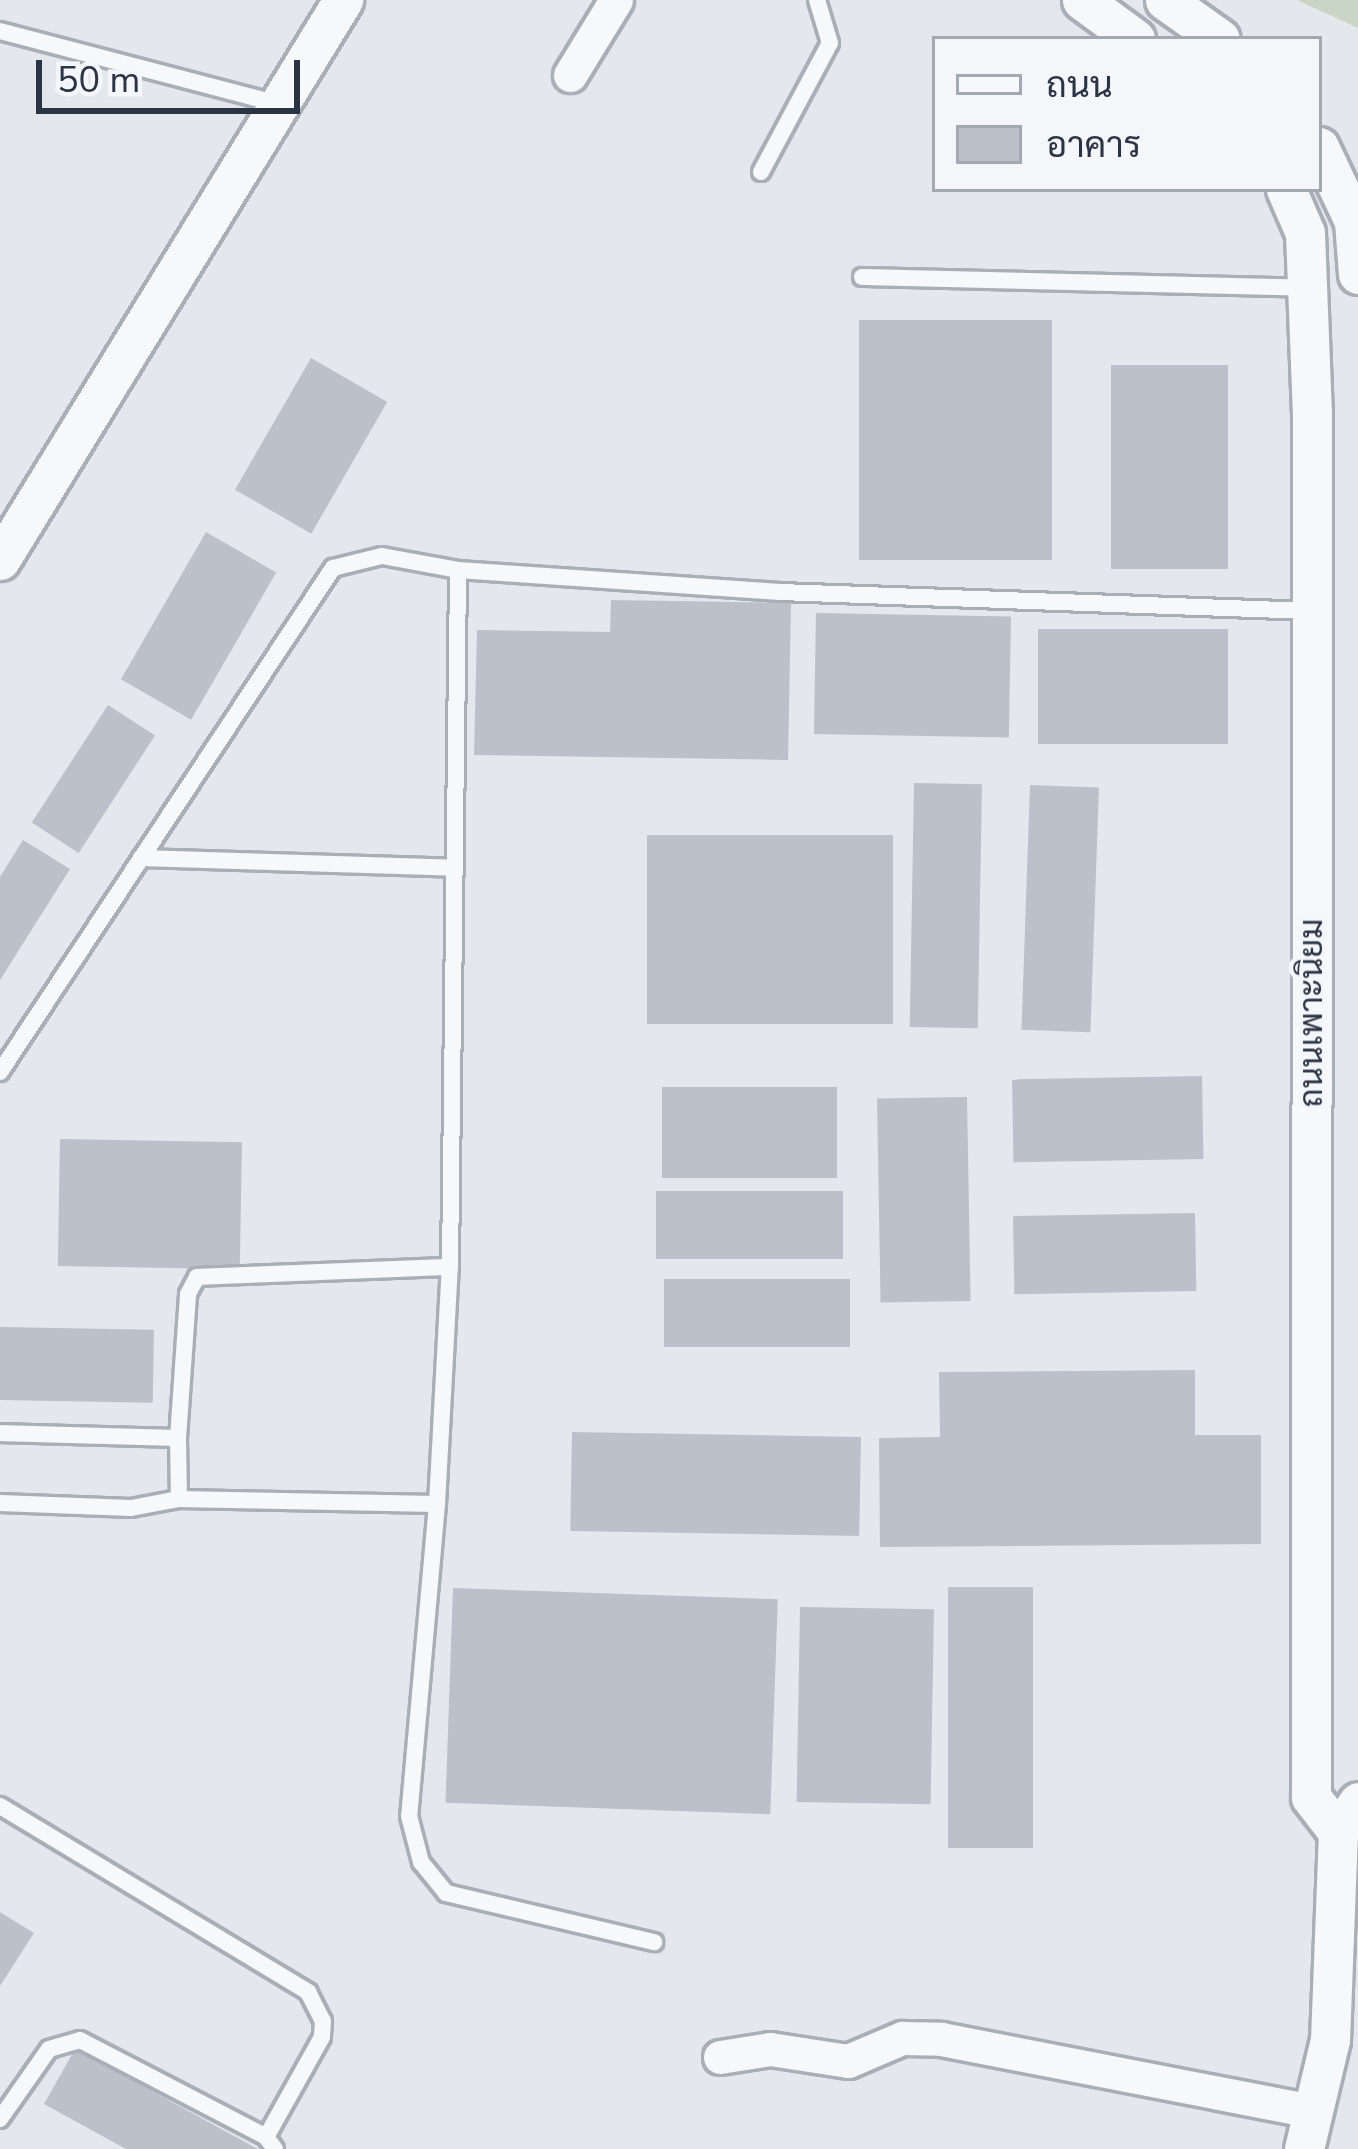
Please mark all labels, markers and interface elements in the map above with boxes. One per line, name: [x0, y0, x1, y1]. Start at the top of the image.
scale bar: [42, 36, 306, 110]
legend: [932, 36, 1322, 192]
text: 50 m: [57, 56, 140, 105]
text: ถนน: [1046, 61, 1113, 110]
text: อาคาร: [1046, 121, 1141, 170]
street label: ถนนเพาะนิยม: [1292, 919, 1332, 1107]

